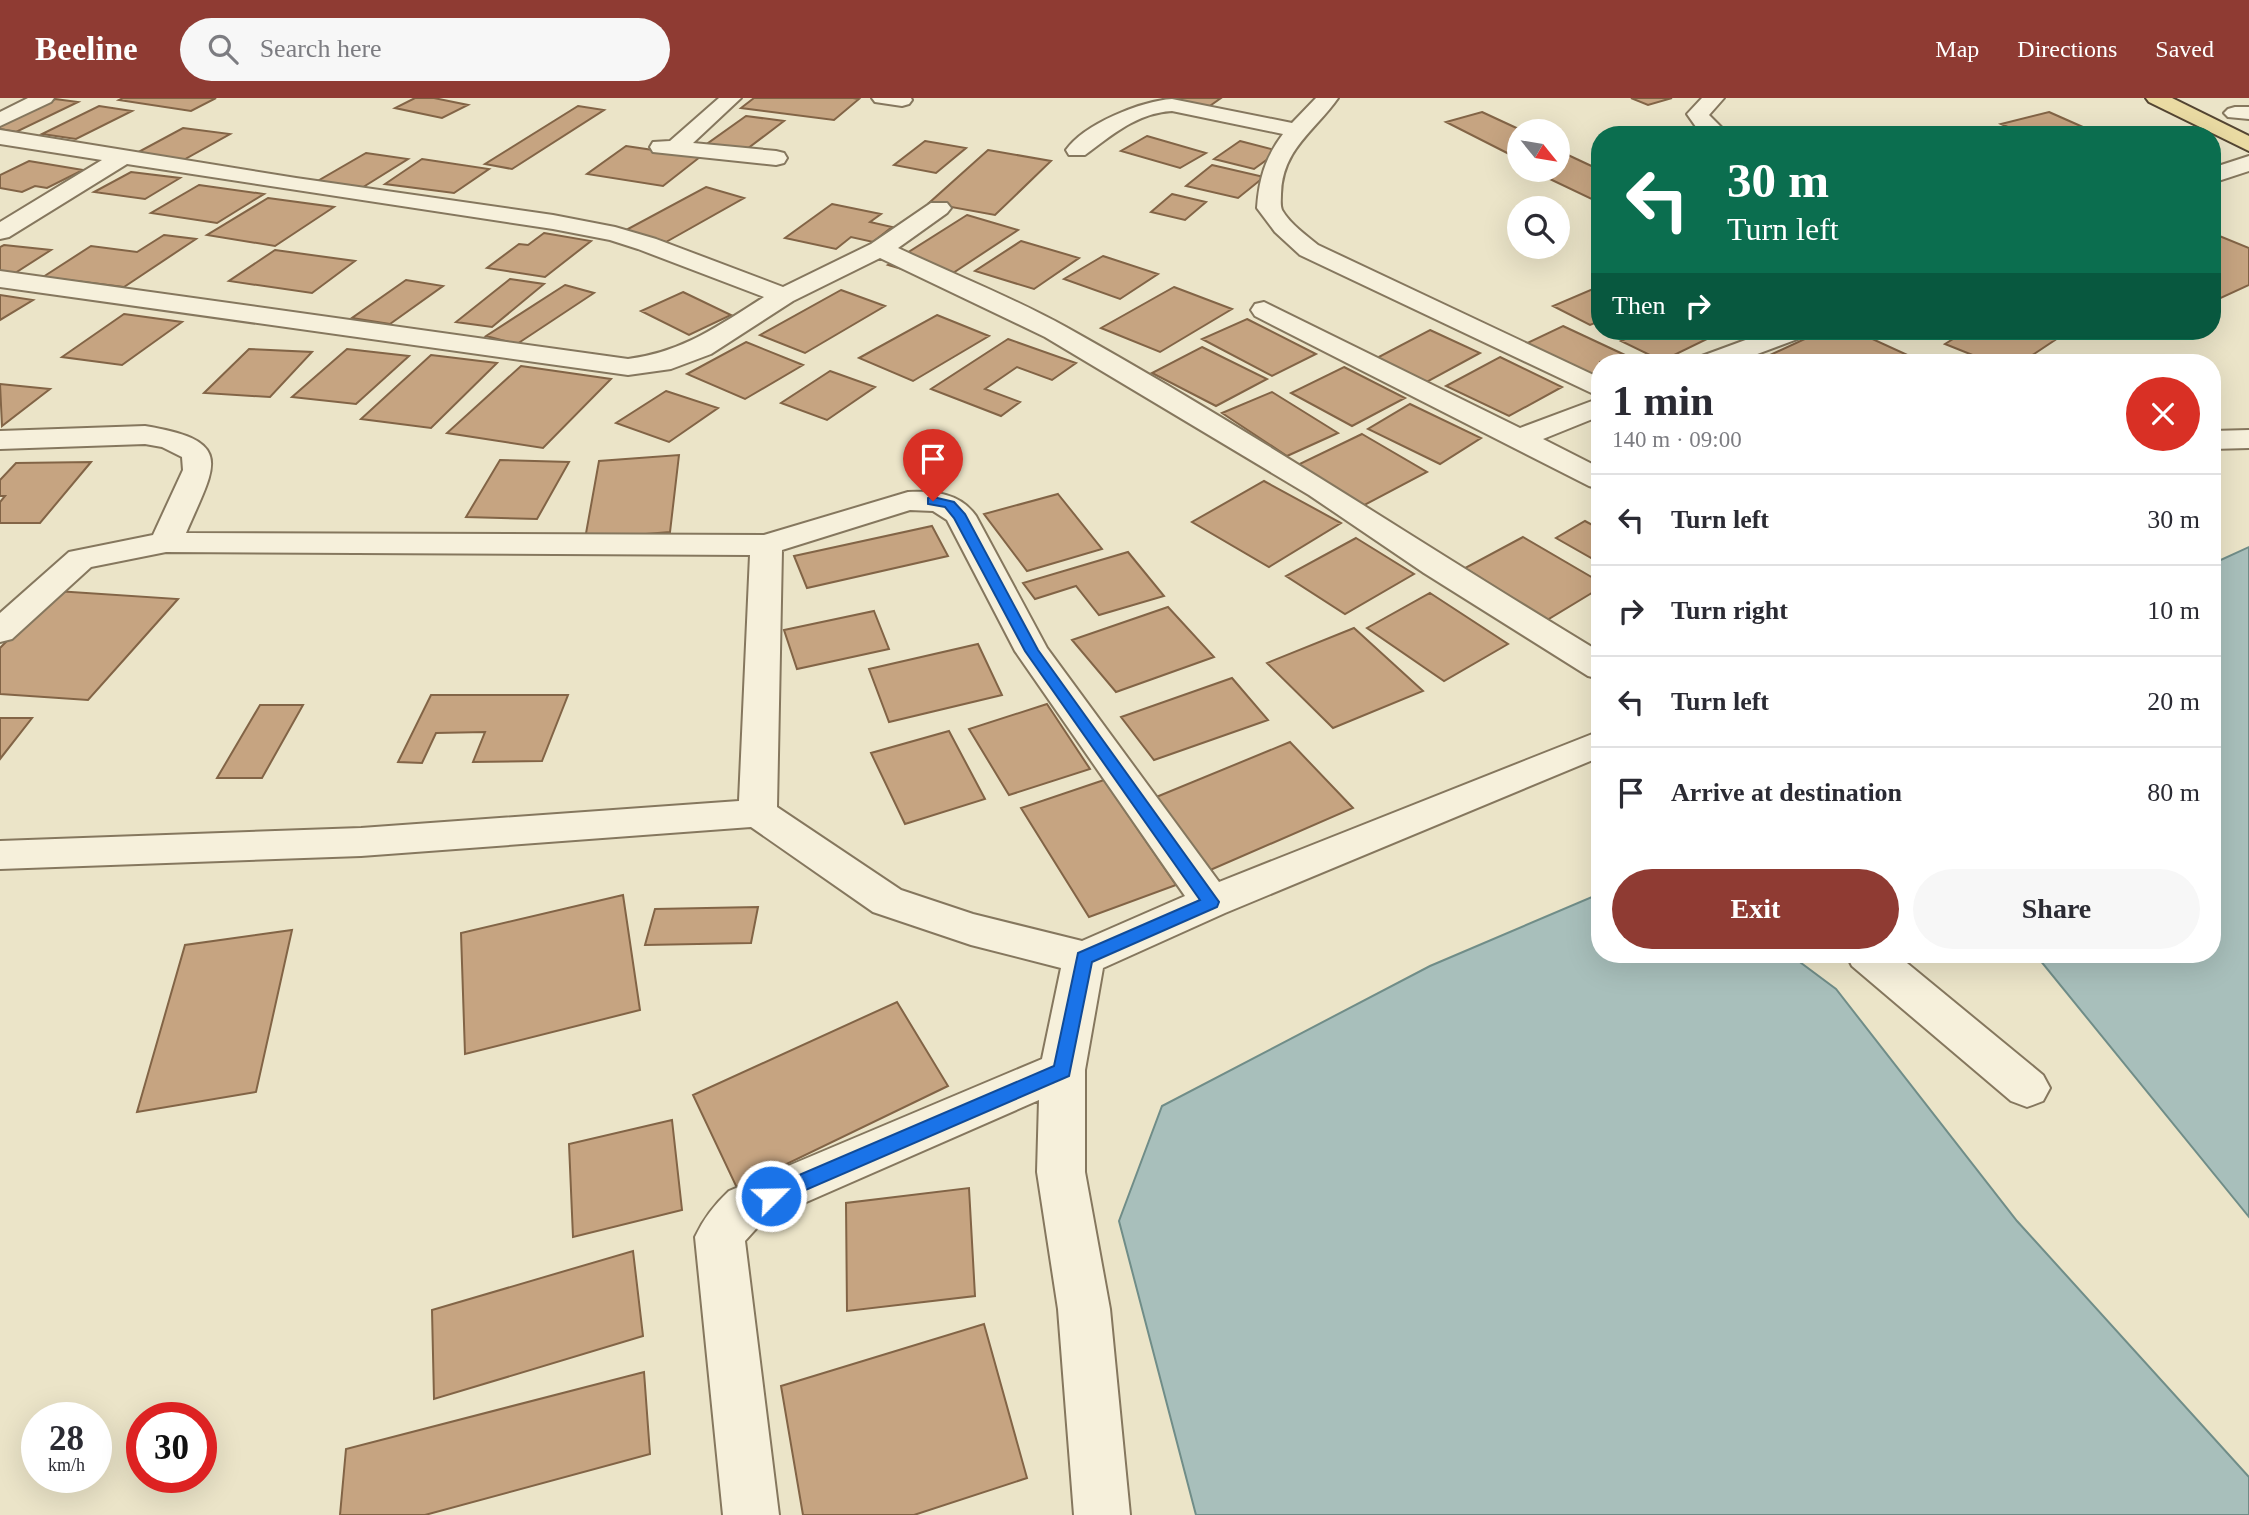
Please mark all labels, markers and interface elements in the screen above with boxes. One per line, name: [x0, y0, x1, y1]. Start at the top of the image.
search box: [180, 18, 670, 81]
icon: search: [204, 30, 242, 68]
text: Beeline: [35, 31, 138, 67]
text: Search here: [260, 34, 382, 63]
text: Map: [1935, 36, 1979, 62]
text: Directions: [2017, 36, 2117, 62]
text: Saved: [2155, 36, 2214, 62]
north arrow: [1507, 119, 1570, 182]
map controls: [1507, 119, 1570, 259]
text: 30 m: [1727, 153, 1829, 208]
icon: left: [1612, 154, 1703, 245]
button: search: [1507, 196, 1570, 259]
text: Turn left: [1727, 211, 1839, 247]
icon: right: [1679, 287, 1717, 325]
text: Then: [1612, 291, 1665, 320]
button: close: [2126, 377, 2200, 451]
text: 1 min: [1612, 378, 1714, 424]
text: 140 m · 09:00: [1612, 427, 1742, 452]
pin: [903, 429, 963, 501]
icon: arrive: [914, 440, 952, 478]
icon: left: [1612, 501, 1650, 539]
text: Turn left: [1671, 505, 1769, 534]
text: 30 m: [2147, 505, 2200, 534]
icon: right: [1612, 592, 1650, 630]
text: Turn right: [1671, 596, 1788, 625]
text: 10 m: [2147, 596, 2200, 625]
icon: left: [1612, 683, 1650, 721]
text: Turn left: [1671, 687, 1769, 716]
text: 20 m: [2147, 687, 2200, 716]
icon: arrive: [1612, 774, 1650, 812]
text: Arrive at destination: [1671, 778, 1902, 807]
text: 80 m: [2147, 778, 2200, 807]
button: Exit: [1612, 869, 1899, 949]
button: Share: [1913, 869, 2200, 949]
position arrow: [734, 1159, 808, 1233]
speed limit sign: 30: [126, 1402, 217, 1493]
text: 28: [49, 1419, 84, 1458]
text: km/h: [48, 1455, 85, 1475]

